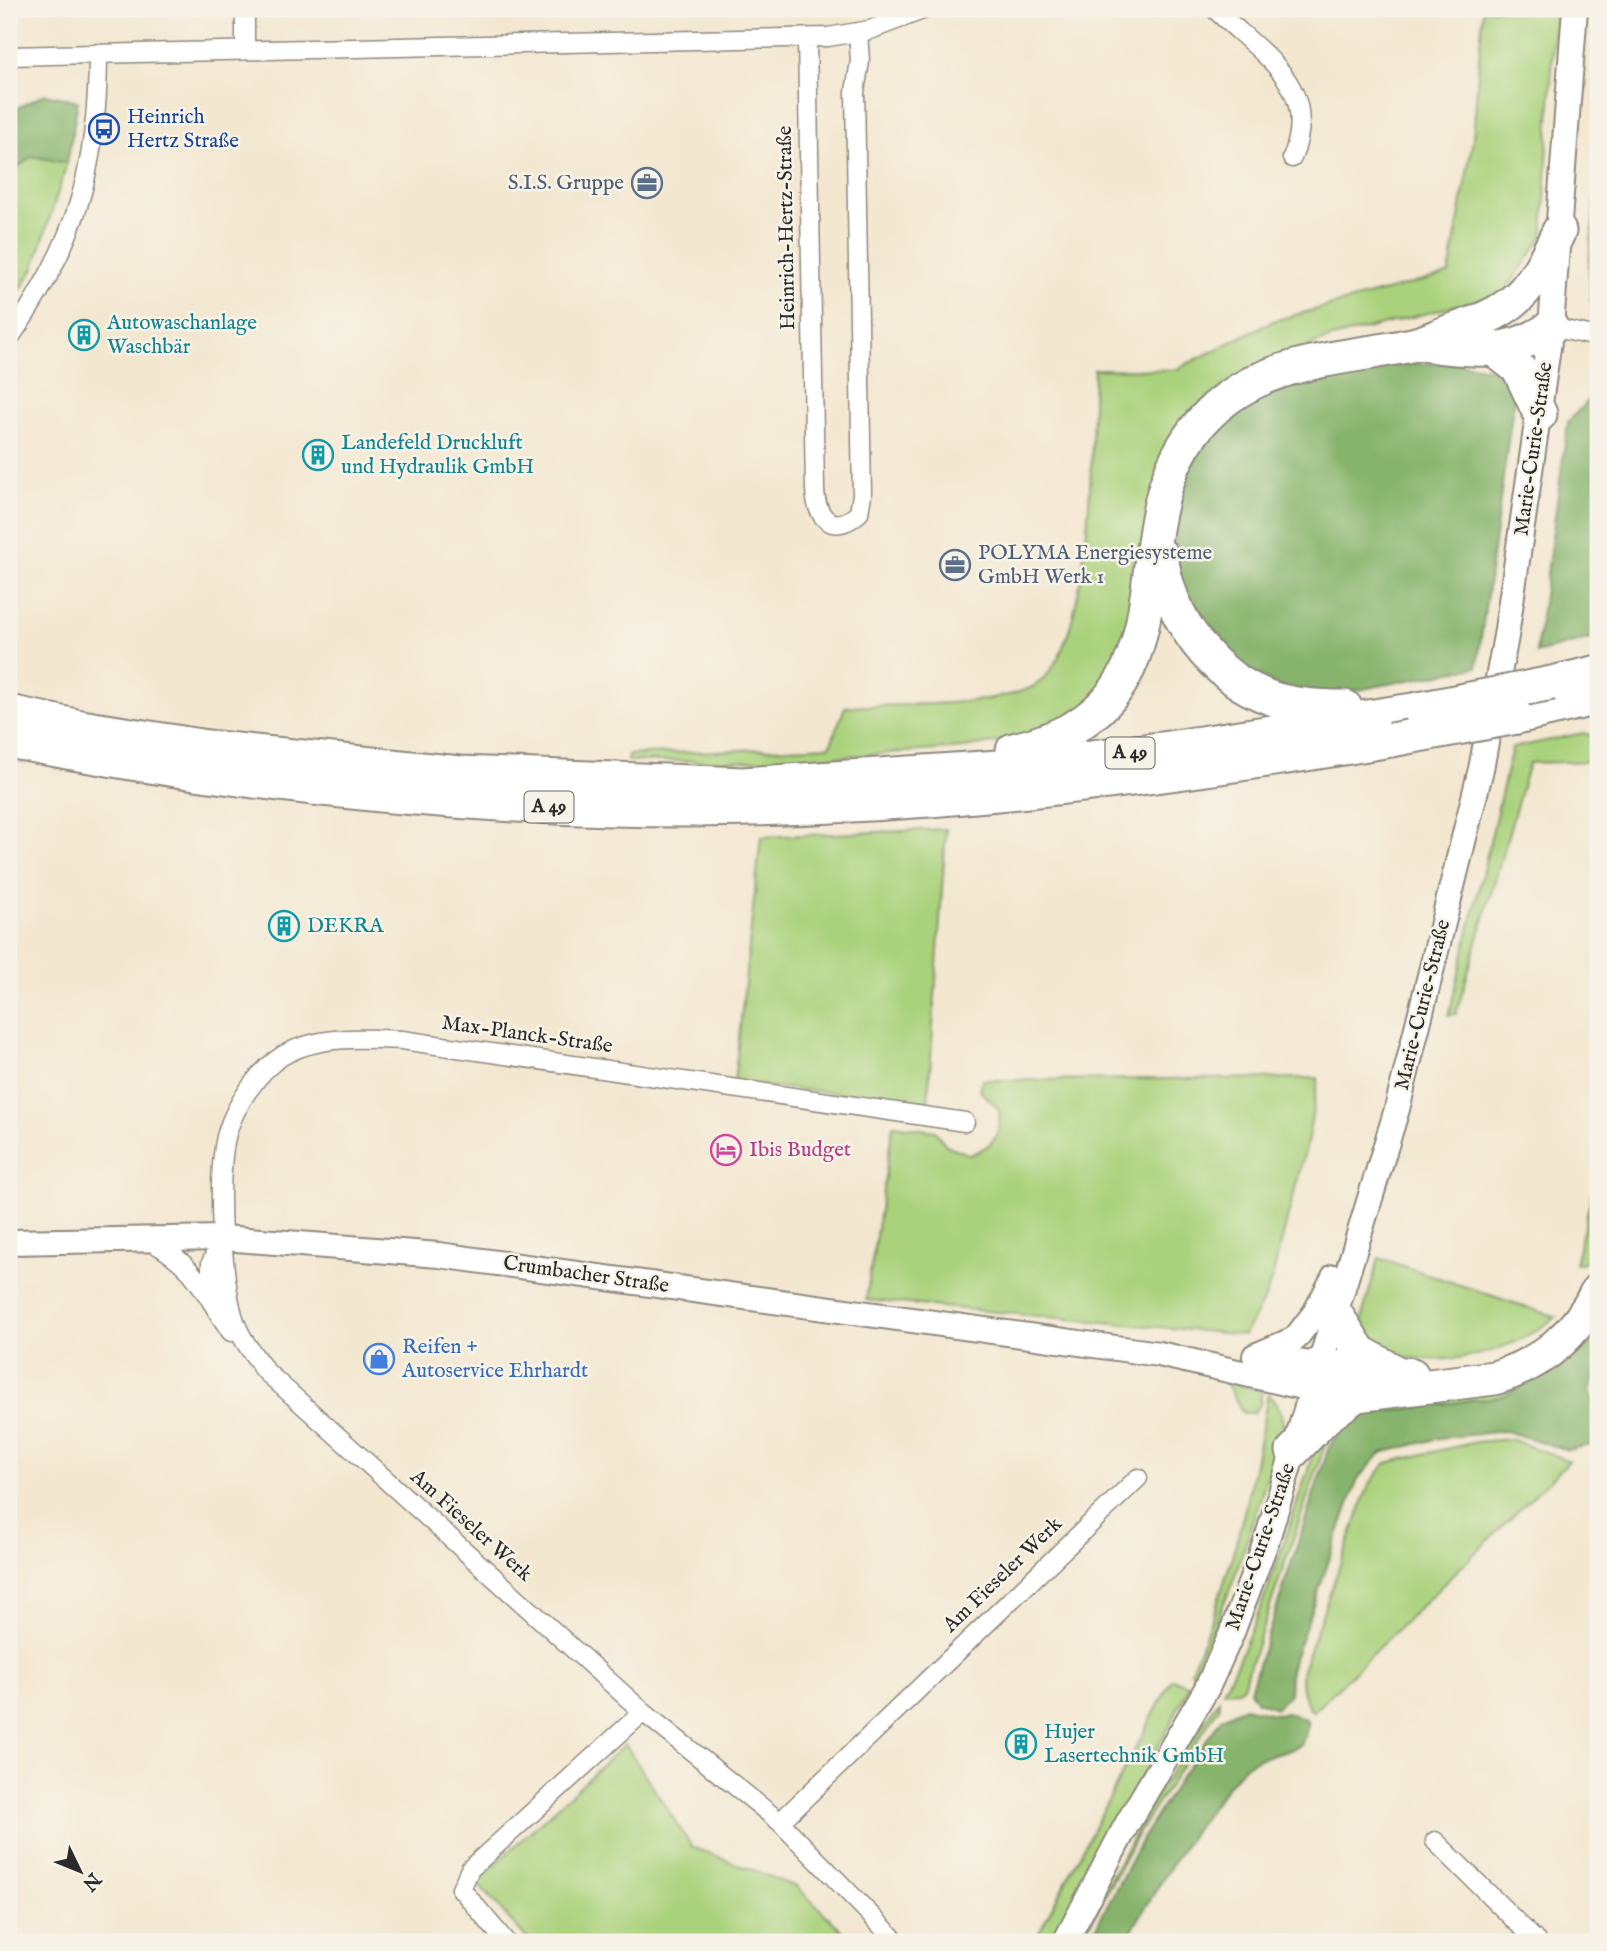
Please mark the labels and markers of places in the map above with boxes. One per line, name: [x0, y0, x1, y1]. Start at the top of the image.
place label: Heinrich Hertz Straße: [127, 104, 239, 155]
bus stop icon: Heinrich Hertz Straße: [87, 112, 121, 146]
office icon: S.I.S. Gruppe: [630, 166, 664, 200]
place label: S.I.S. Gruppe: [508, 170, 624, 197]
place label: Autowaschanlage Waschbär: [106, 310, 257, 361]
building icon: Autowaschanlage Waschbär: [67, 318, 101, 352]
place label: Landefeld Druckluft und Hydraulik GmbH: [341, 430, 534, 481]
building icon: Landefeld Druckluft und Hydraulik GmbH: [301, 438, 335, 472]
place label: POLYMA Energiesysteme GmbH Werk 1: [978, 540, 1213, 591]
office icon: POLYMA Energiesysteme GmbH Werk 1: [938, 548, 972, 582]
building icon: DEKRA: [267, 909, 301, 943]
place label: DEKRA: [307, 913, 384, 940]
hotel icon: Ibis Budget: [709, 1133, 743, 1167]
place label: Ibis Budget: [749, 1137, 851, 1164]
place label: Reifen + Autoservice Ehrhardt: [401, 1334, 588, 1385]
shop icon: Reifen + Autoservice Ehrhardt: [362, 1342, 396, 1376]
place label: Hujer Lasertechnik GmbH: [1044, 1719, 1224, 1770]
building icon: Hujer Lasertechnik GmbH: [1004, 1727, 1038, 1761]

